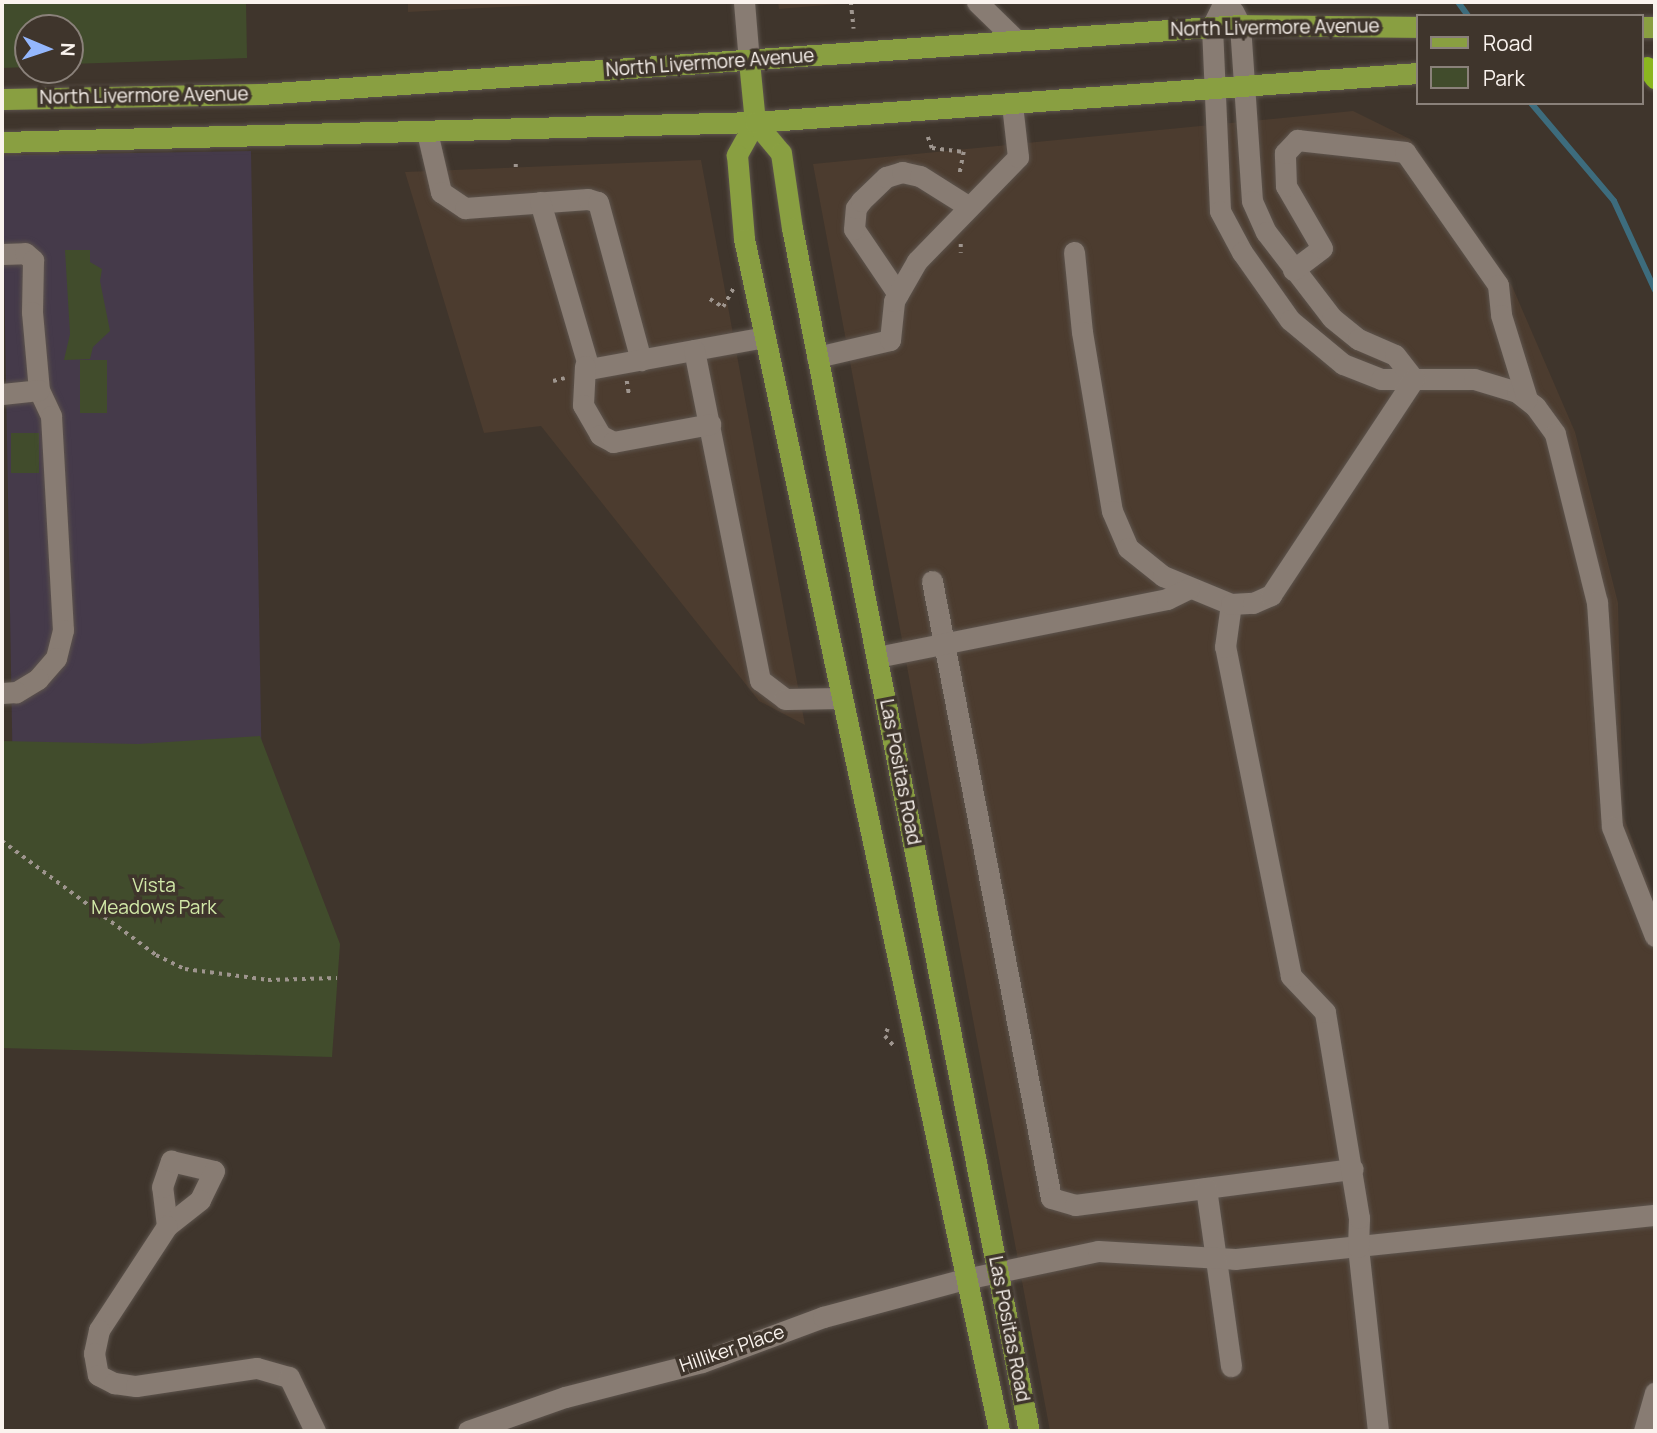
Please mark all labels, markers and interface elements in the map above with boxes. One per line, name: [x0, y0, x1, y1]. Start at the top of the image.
north arrow: [14, 14, 84, 84]
legend: [1416, 14, 1643, 105]
street label: North Livermore Avenue: [1170, 15, 1380, 41]
text: Road: [1483, 29, 1533, 57]
text: N: [55, 42, 81, 57]
street label: North Livermore Avenue: [605, 44, 815, 82]
text: Park: [1483, 64, 1525, 92]
street label: North Livermore Avenue: [39, 83, 249, 109]
street label: Las Positas Road: [875, 697, 925, 847]
park label: Vista Meadows Park: [91, 875, 217, 919]
street label: Las Positas Road: [984, 1254, 1034, 1404]
street label: Hilliker Place: [677, 1320, 787, 1378]

